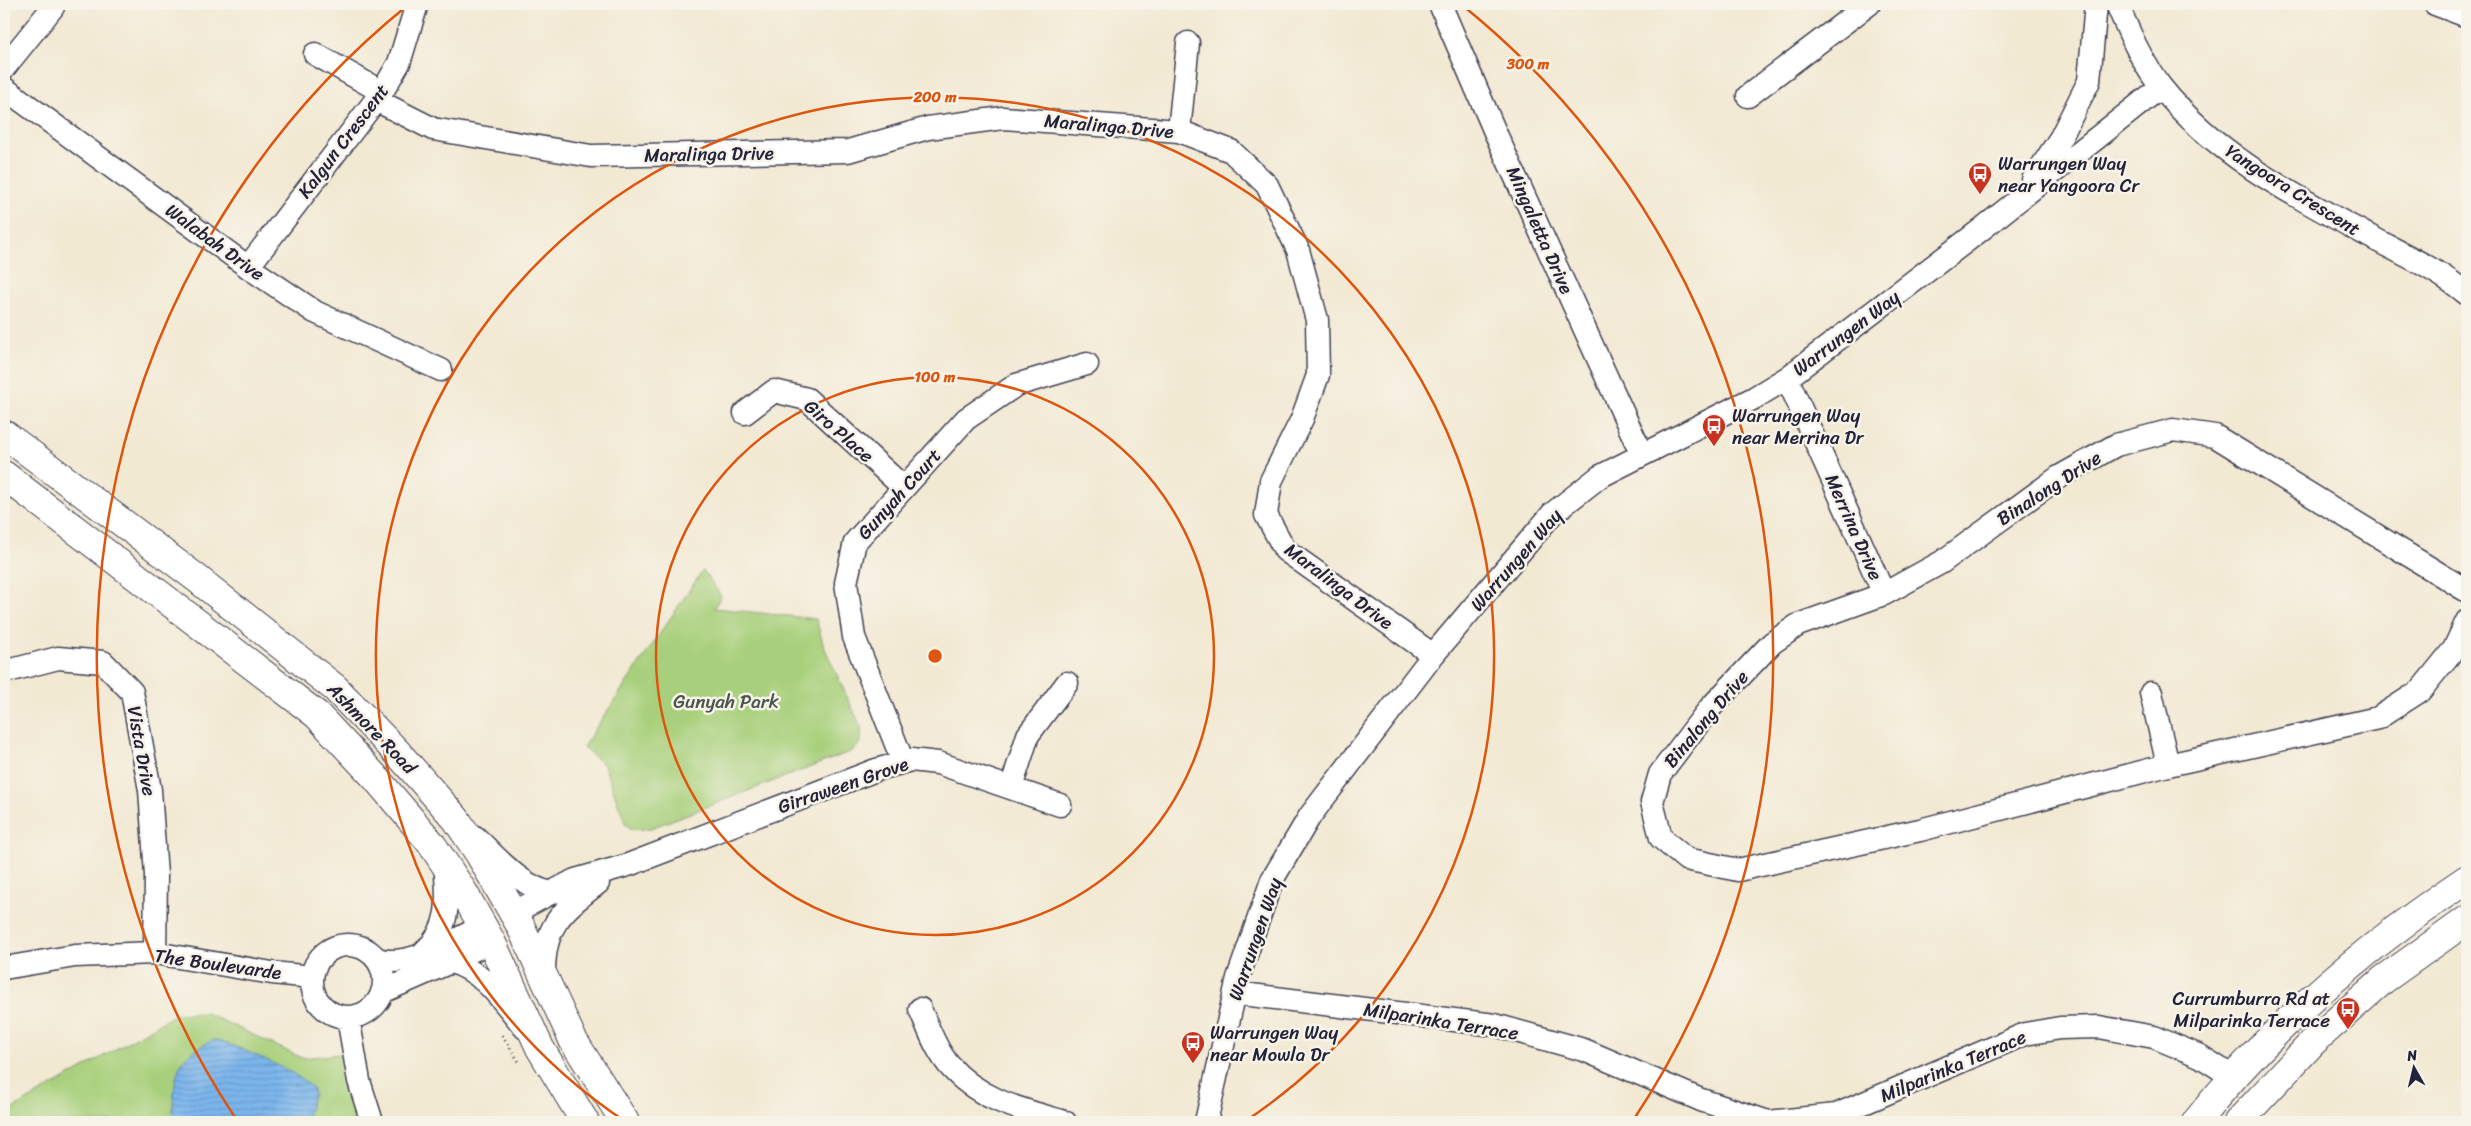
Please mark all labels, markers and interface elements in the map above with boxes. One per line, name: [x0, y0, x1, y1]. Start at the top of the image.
text: 300 m: [1506, 51, 1550, 77]
street label: Kalgun Crescent: [289, 76, 397, 206]
text: 200 m: [912, 84, 957, 110]
street label: Maralinga Drive: [1043, 104, 1175, 148]
street label: Yangoora Crescent: [2219, 135, 2367, 245]
street label: Maralinga Drive: [644, 136, 774, 172]
place label: Warrungen Way near Yangoora Cr: [1998, 147, 2141, 202]
street label: Mingaletta Drive: [1497, 161, 1583, 299]
bus stop icon: Warrungen Way near Yangoora Cr: [1967, 161, 1993, 195]
street label: Walabah Drive: [158, 194, 272, 290]
street label: Warrungen Way: [1785, 281, 1907, 385]
text: 100 m: [915, 364, 956, 390]
street label: Giro Place: [796, 391, 882, 471]
place label: Warrungen Way near Merrina Dr: [1732, 399, 1865, 454]
bus stop icon: Warrungen Way near Merrina Dr: [1701, 413, 1727, 447]
street label: Gunyah Court: [849, 441, 949, 547]
street label: Binalong Drive: [1990, 441, 2108, 534]
street label: Merrina Drive: [1816, 468, 1892, 586]
street label: Warrungen Way: [1462, 501, 1571, 619]
street label: Maralinga Drive: [1277, 534, 1401, 638]
centre of rings: [926, 647, 944, 665]
street label: Binalong Drive: [1655, 662, 1757, 775]
street label: Ashmore Road: [318, 673, 426, 783]
park label: Gunyah Park: [673, 685, 779, 718]
street label: Vista Drive: [118, 703, 166, 799]
street label: Girraween Grove: [773, 747, 913, 823]
street label: Warrungen Way: [1219, 873, 1292, 1005]
street label: The Boulevarde: [152, 939, 284, 989]
place label: Currumburra Rd at Milparinka Terrace: [2173, 982, 2330, 1037]
street label: Milparinka Terrace: [1361, 992, 1521, 1050]
bus stop icon: Currumburra Rd at Milparinka Terrace: [2335, 996, 2361, 1030]
place label: Warrungen Way near Mowla Dr: [1210, 1016, 1338, 1071]
street label: Milparinka Terrace: [1874, 1020, 2032, 1112]
bus stop icon: Warrungen Way near Mowla Dr: [1180, 1030, 1206, 1064]
text: N: [2405, 1043, 2419, 1069]
north arrow: [2388, 1044, 2438, 1094]

